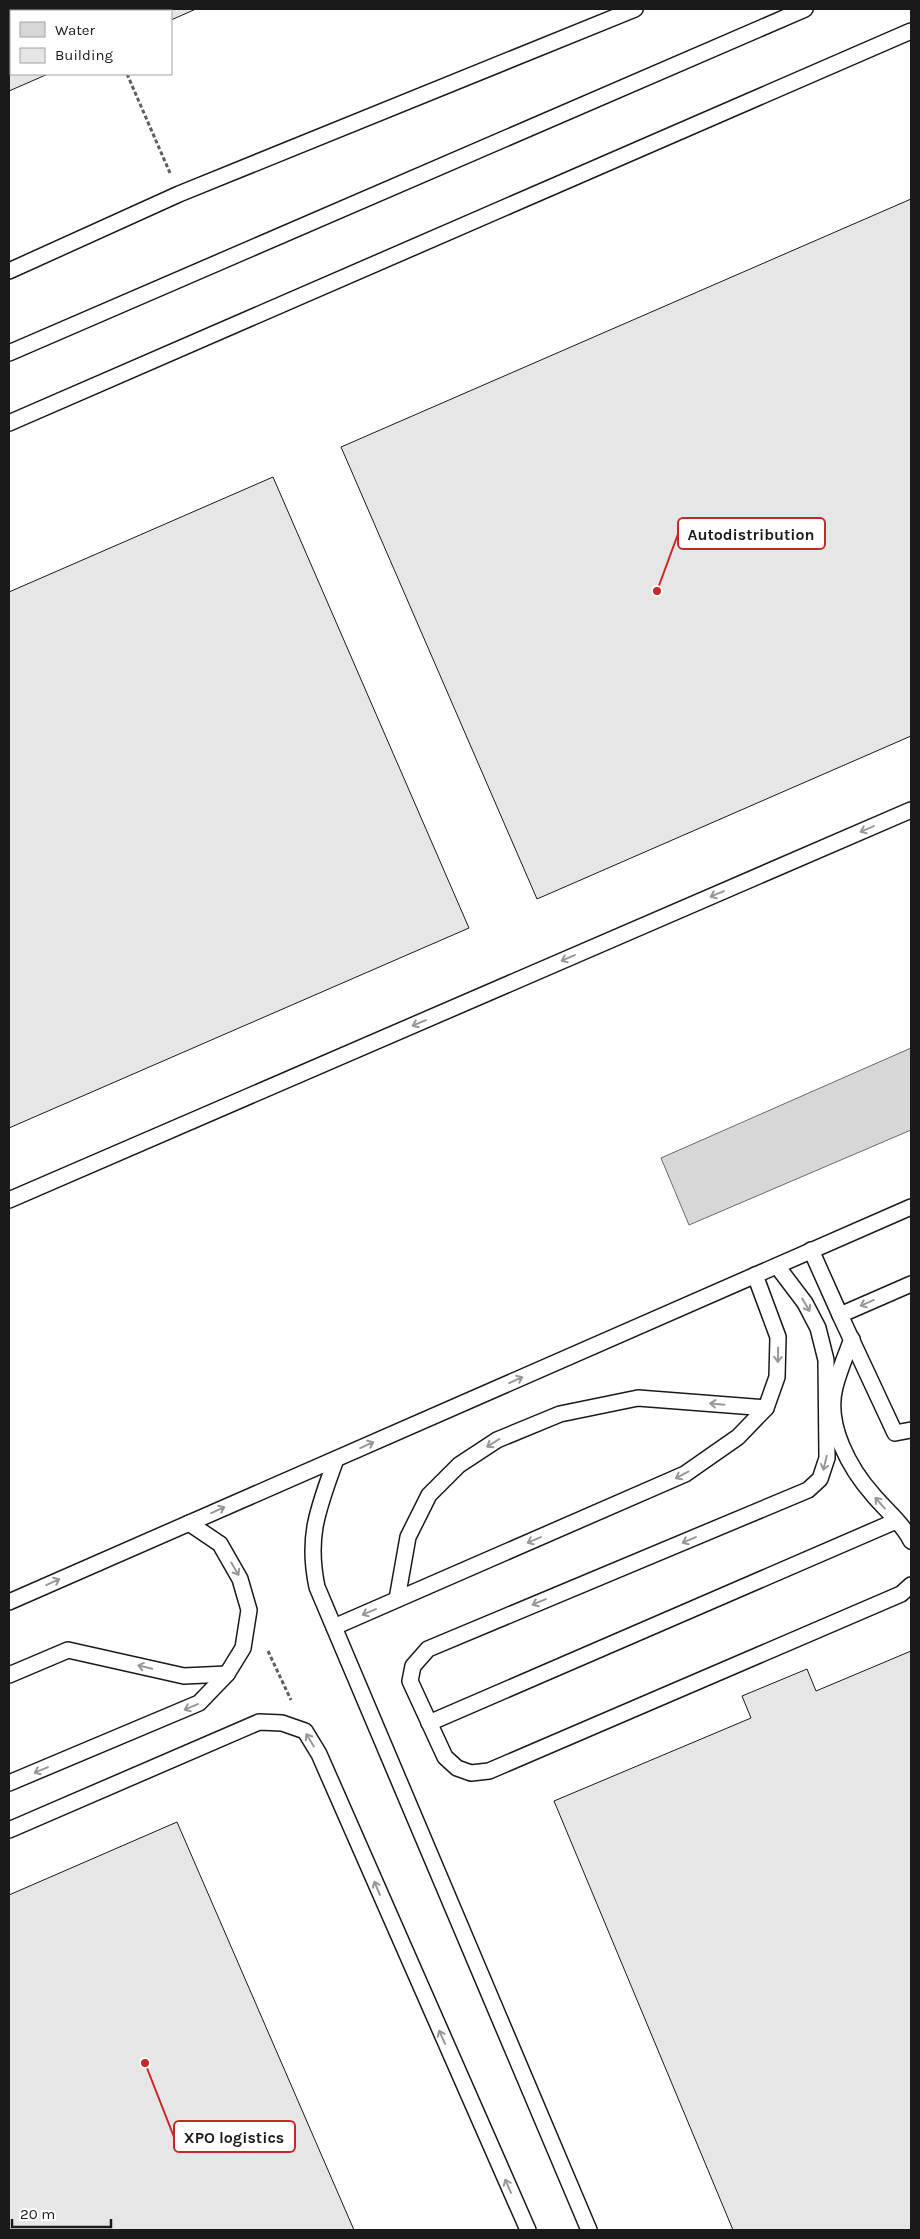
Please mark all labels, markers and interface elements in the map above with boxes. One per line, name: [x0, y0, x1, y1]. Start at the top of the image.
legend: [10, 10, 172, 75]
text: Water: [55, 21, 96, 39]
text: Building: [55, 46, 113, 64]
callout: Autodistribution: [678, 518, 825, 549]
text: Autodistribution: [687, 525, 815, 544]
one-way arrow: [859, 826, 874, 835]
one-way arrow: [710, 889, 725, 899]
one-way arrow: [561, 954, 576, 964]
one-way arrow: [412, 1018, 427, 1028]
one-way arrow: [801, 1297, 811, 1311]
one-way arrow: [860, 1299, 875, 1309]
one-way arrow: [773, 1347, 782, 1363]
one-way arrow: [508, 1374, 523, 1384]
one-way arrow: [709, 1400, 725, 1409]
one-way arrow: [486, 1438, 500, 1448]
one-way arrow: [359, 1439, 374, 1449]
one-way arrow: [820, 1454, 829, 1470]
one-way arrow: [675, 1470, 690, 1480]
one-way arrow: [874, 1497, 886, 1510]
one-way arrow: [210, 1505, 225, 1515]
one-way arrow: [527, 1535, 542, 1545]
one-way arrow: [682, 1535, 697, 1545]
one-way arrow: [230, 1561, 240, 1575]
one-way arrow: [45, 1577, 60, 1587]
one-way arrow: [532, 1598, 547, 1608]
one-way arrow: [362, 1607, 377, 1617]
one-way arrow: [137, 1662, 153, 1671]
one-way arrow: [184, 1702, 199, 1712]
one-way arrow: [305, 1734, 315, 1748]
one-way arrow: [34, 1765, 49, 1775]
one-way arrow: [371, 1881, 381, 1896]
one-way arrow: [437, 2030, 447, 2045]
callout: XPO logistics: [174, 2121, 295, 2152]
text: XPO logistics: [184, 2128, 284, 2147]
one-way arrow: [502, 2179, 512, 2194]
scale bar: [12, 2196, 111, 2228]
text: 20 m: [20, 2205, 55, 2223]

